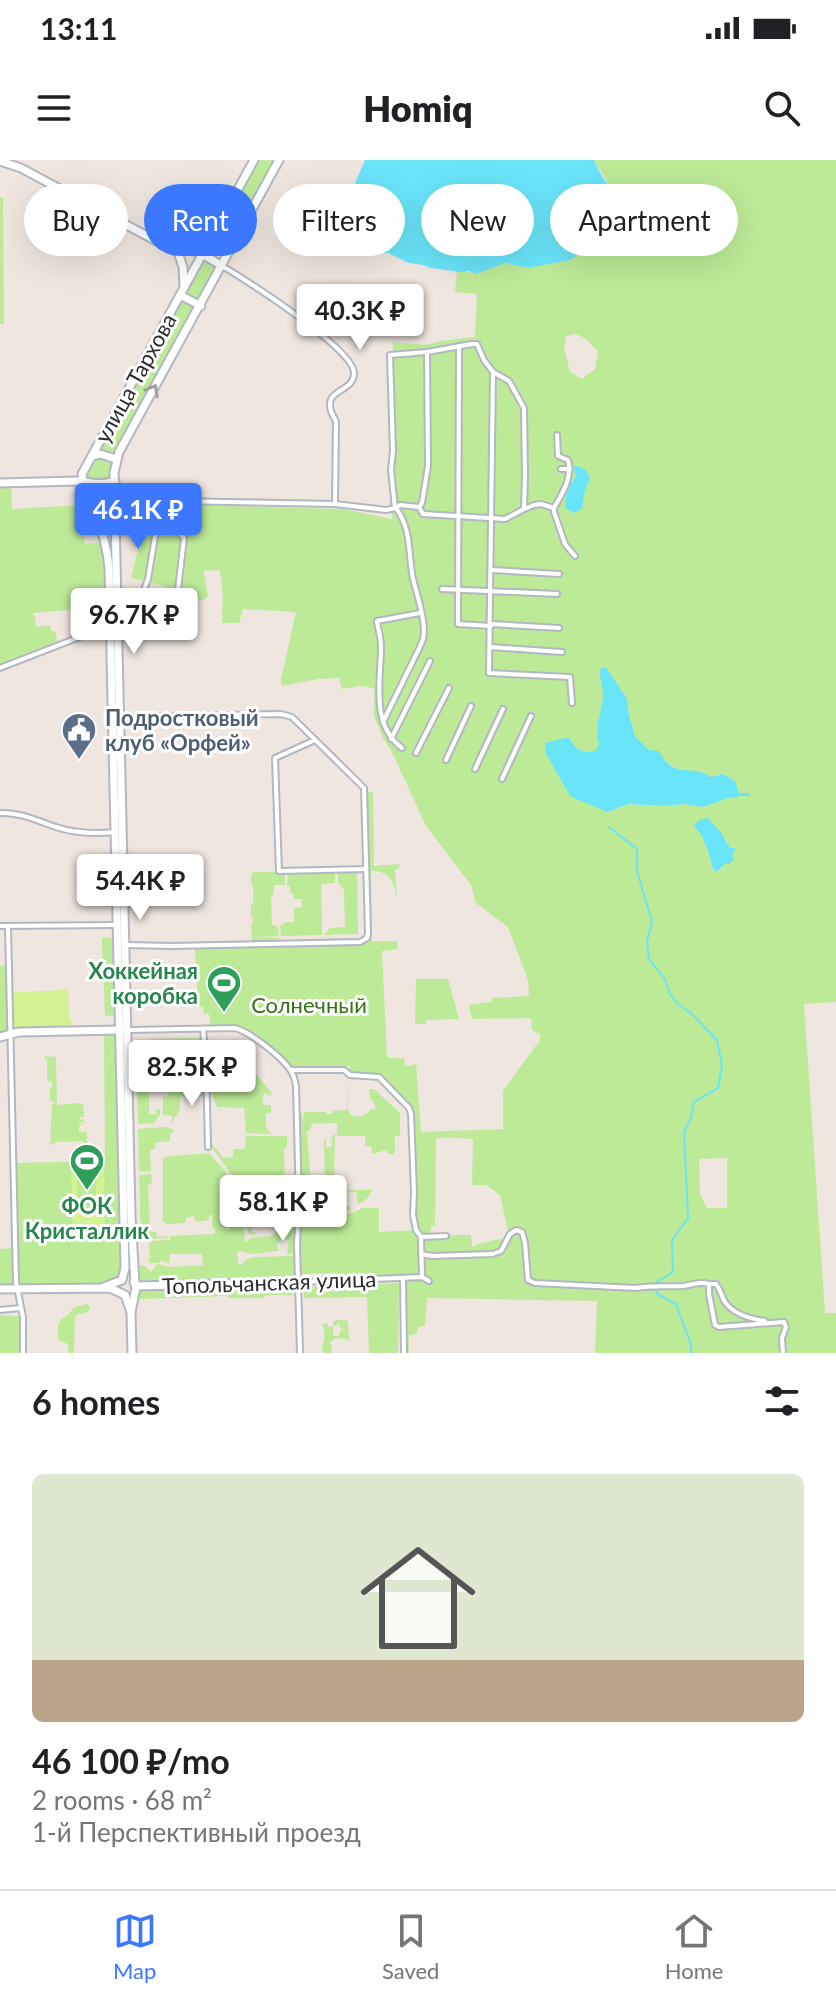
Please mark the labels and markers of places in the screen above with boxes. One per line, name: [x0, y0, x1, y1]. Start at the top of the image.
pin: 40.3K ₽: [286, 284, 434, 352]
pin: 46.1K ₽: [64, 483, 212, 551]
pin: 96.7K ₽: [60, 588, 208, 656]
place label: Подростковый клуб «Орфей»: [105, 704, 259, 756]
public building icon: Подростковый клуб «Орфей»: [60, 711, 98, 761]
pin: 54.4K ₽: [66, 854, 214, 922]
place label: Хоккейная коробка: [89, 957, 198, 1009]
sports icon: Хоккейная коробка: [205, 964, 243, 1014]
pin: 82.5K ₽: [118, 1040, 266, 1108]
sports icon: ФОК Кристаллик: [68, 1142, 106, 1192]
pin: 58.1K ₽: [209, 1175, 357, 1243]
place label: ФОК Кристаллик: [25, 1192, 149, 1244]

